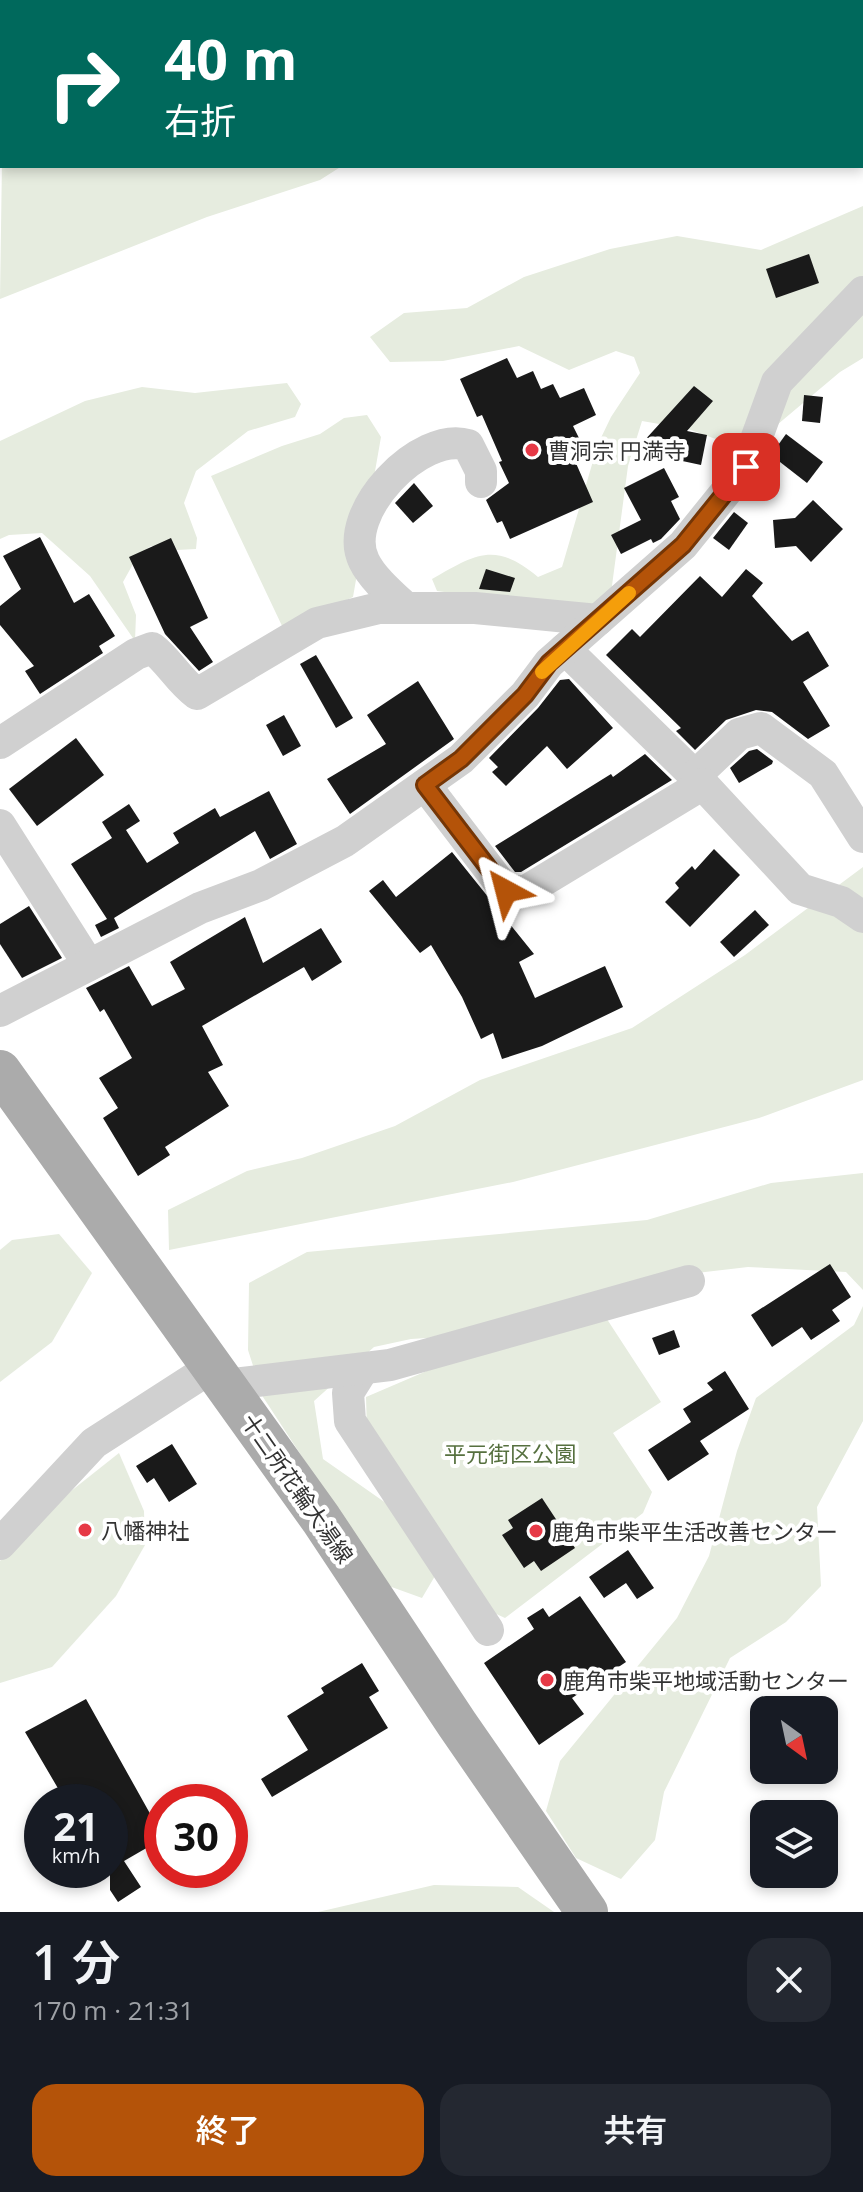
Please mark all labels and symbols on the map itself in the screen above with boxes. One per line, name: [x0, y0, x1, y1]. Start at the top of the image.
pin: [712, 433, 780, 501]
place label: 曹洞宗 円満寺: [548, 435, 686, 465]
marker: 曹洞宗 円満寺: [523, 441, 541, 459]
position arrow: [464, 849, 548, 933]
street label: 十二所花輪大湯線: [235, 1407, 361, 1569]
park label: 平元街区公園: [444, 1438, 576, 1468]
place label: 八幡神社: [101, 1515, 189, 1545]
place label: 鹿角市柴平生活改善センター: [552, 1516, 838, 1546]
marker: 八幡神社: [76, 1521, 94, 1539]
marker: 鹿角市柴平生活改善センター: [527, 1522, 545, 1540]
place label: 鹿角市柴平地域活動センター: [563, 1665, 849, 1695]
marker: 鹿角市柴平地域活動センター: [538, 1671, 556, 1689]
north arrow: [750, 1696, 838, 1784]
speed limit sign: 30: [144, 1784, 248, 1888]

